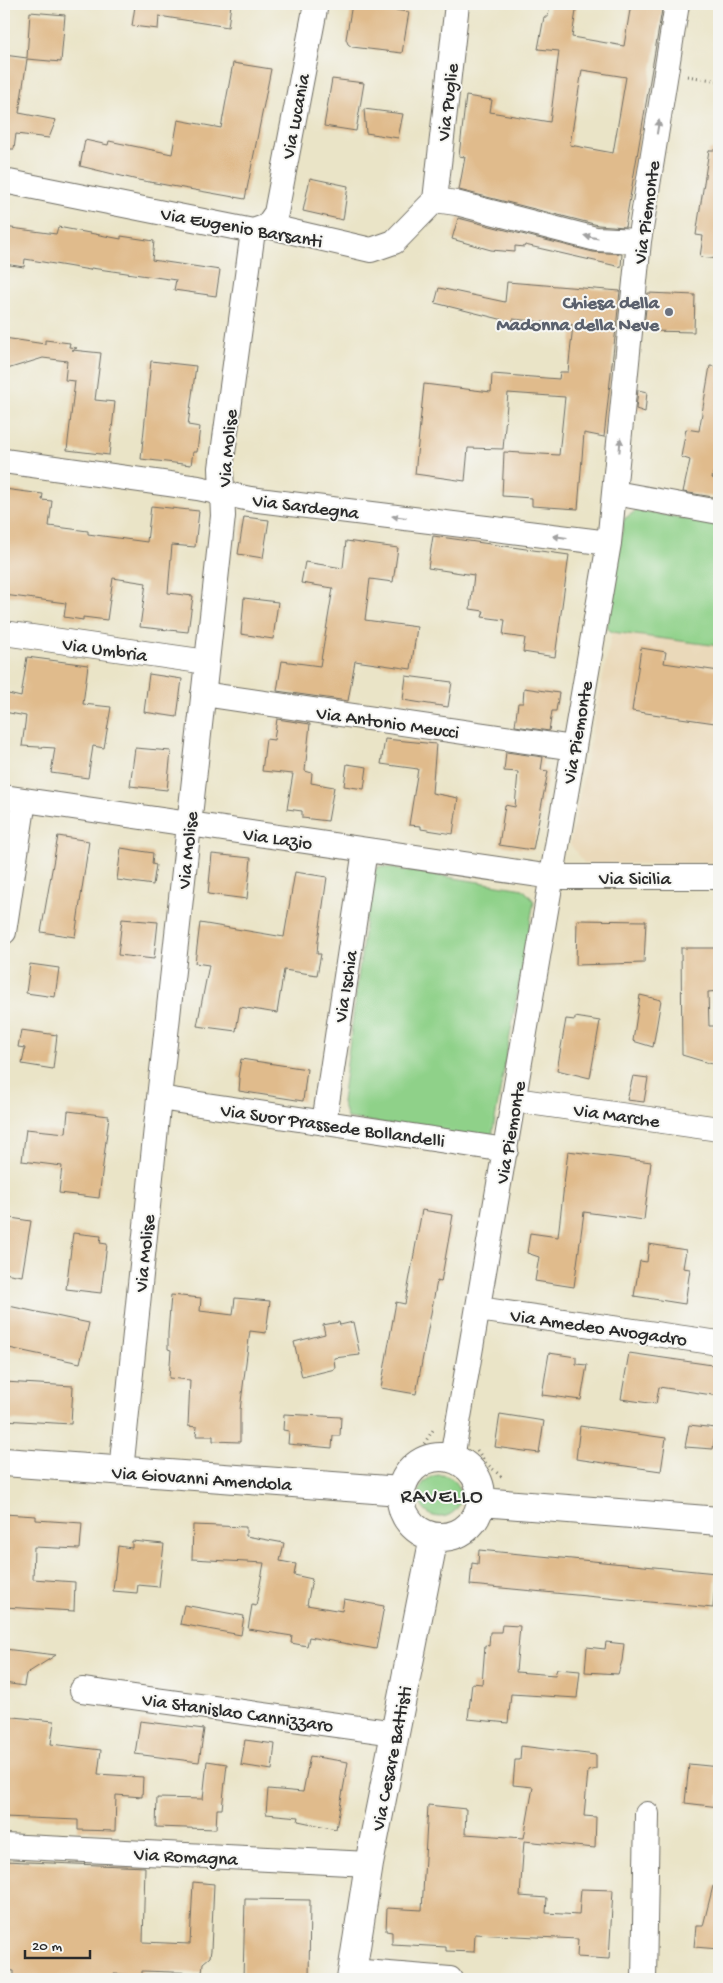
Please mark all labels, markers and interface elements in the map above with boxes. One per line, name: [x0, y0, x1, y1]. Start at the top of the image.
street label: Via Puglie: [433, 62, 466, 144]
street label: Via Lucania: [278, 71, 317, 162]
one-way arrow: [654, 119, 662, 135]
street label: Via Piemonte: [630, 159, 667, 267]
street label: Via Eugenio Barsanti: [158, 204, 324, 255]
one-way arrow: [583, 233, 598, 241]
place label: Chiesa della Madonna della Neve: [496, 293, 660, 338]
marker: Chiesa della Madonna della Neve: [663, 306, 675, 318]
street label: Via Molise: [215, 408, 244, 489]
one-way arrow: [616, 436, 624, 452]
street label: Via Sardegna: [250, 490, 362, 527]
one-way arrow: [391, 513, 407, 521]
one-way arrow: [552, 533, 568, 541]
street label: Via Umbria: [60, 634, 150, 669]
street label: Via Piemonte: [559, 679, 600, 787]
street label: Via Antonio Meucci: [314, 703, 460, 746]
street label: Via Molise: [174, 810, 205, 891]
street label: Via Lazio: [240, 824, 314, 857]
street label: Via Sicilia: [598, 869, 672, 892]
street label: Via Ischia: [330, 947, 365, 1025]
street label: Via Piemonte: [492, 1079, 533, 1187]
street label: Via Suor Prassede Bollandelli: [218, 1100, 446, 1155]
street label: Via Marche: [571, 1100, 661, 1135]
street label: Via Molise: [131, 1213, 162, 1294]
street label: Via Amedeo Avogadro: [508, 1306, 688, 1353]
street label: Via Giovanni Amendola: [110, 1463, 294, 1498]
district label: RAVELLO: [400, 1486, 484, 1511]
street label: Via Cesare Battisti: [368, 1684, 419, 1834]
street label: Via Stanislao Cannizzaro: [139, 1690, 335, 1739]
street label: Via Romagna: [132, 1844, 240, 1873]
scale bar: [25, 1928, 90, 1960]
text: 20 m: [32, 1938, 62, 1956]

